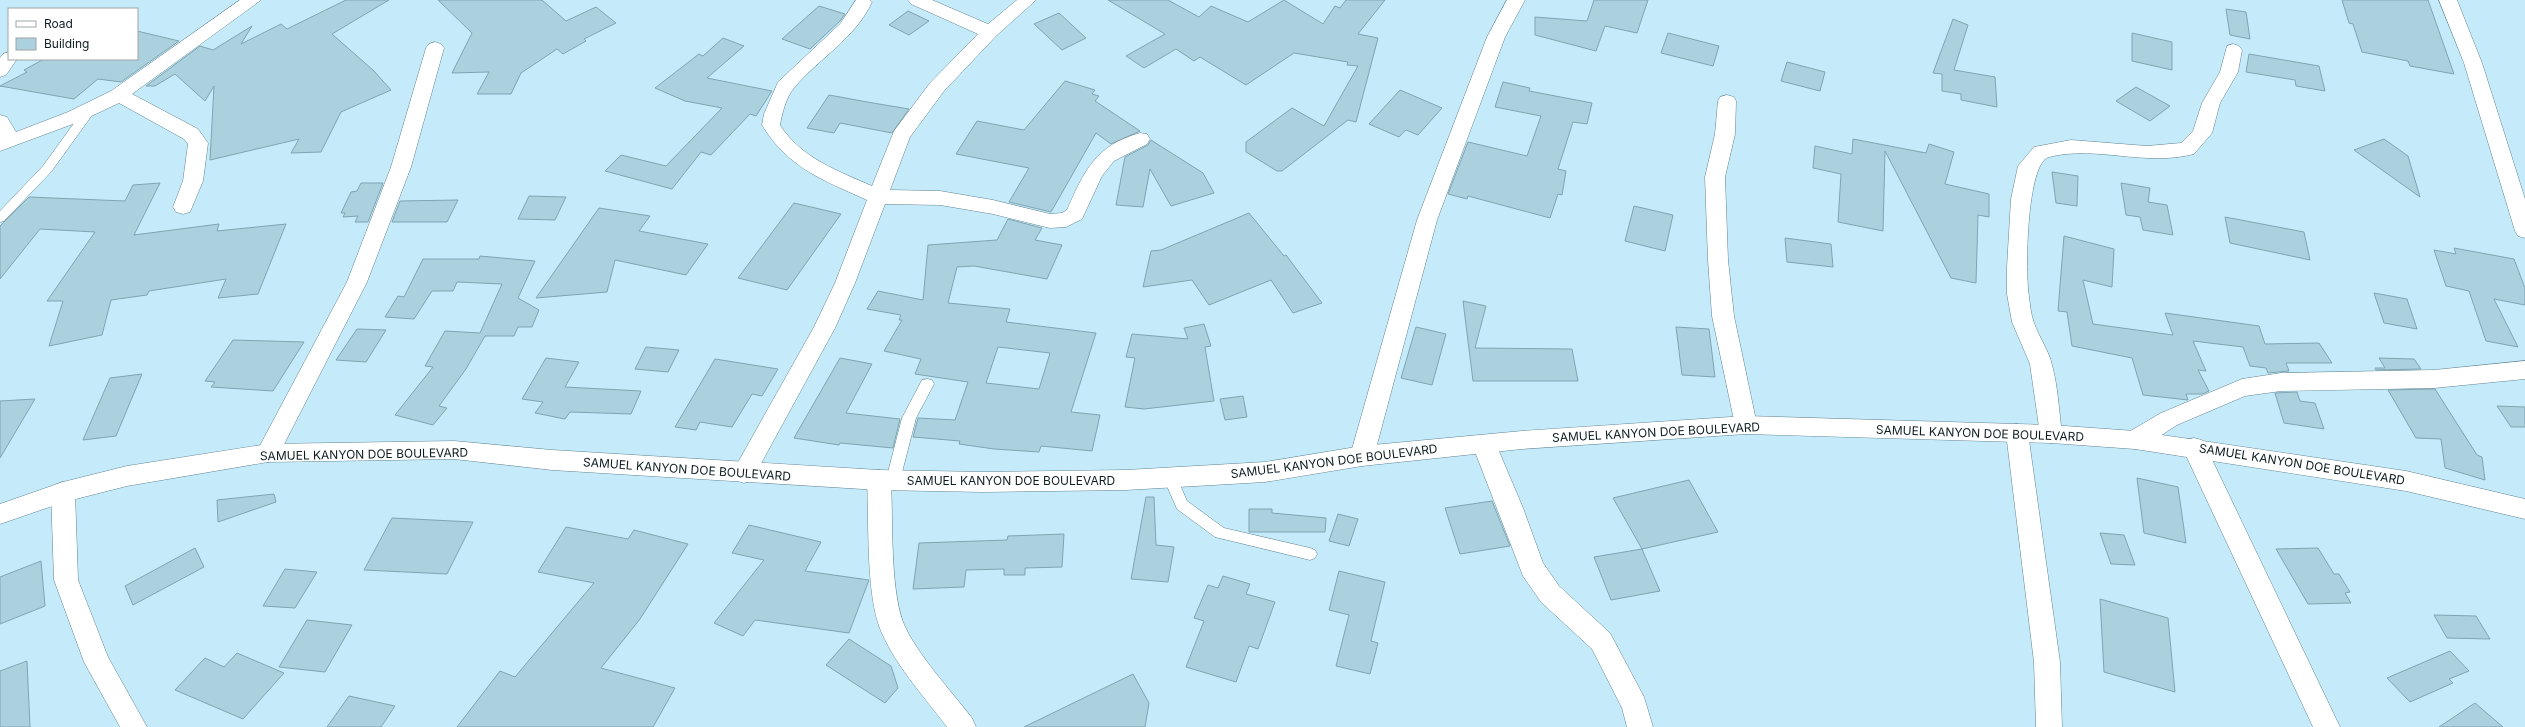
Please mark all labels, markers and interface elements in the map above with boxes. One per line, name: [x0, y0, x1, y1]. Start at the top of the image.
legend: [8, 8, 138, 60]
text: Road: [44, 16, 73, 31]
text: Building: [44, 36, 89, 51]
street label: SAMUEL KANYON DOE BOULEVARD: [1552, 419, 1760, 445]
street label: SAMUEL KANYON DOE BOULEVARD: [1876, 422, 2084, 444]
street label: SAMUEL KANYON DOE BOULEVARD: [2198, 440, 2406, 488]
street label: SAMUEL KANYON DOE BOULEVARD: [1230, 441, 1438, 481]
street label: SAMUEL KANYON DOE BOULEVARD: [260, 445, 468, 463]
street label: SAMUEL KANYON DOE BOULEVARD: [583, 454, 791, 484]
street label: SAMUEL KANYON DOE BOULEVARD: [907, 473, 1115, 488]

